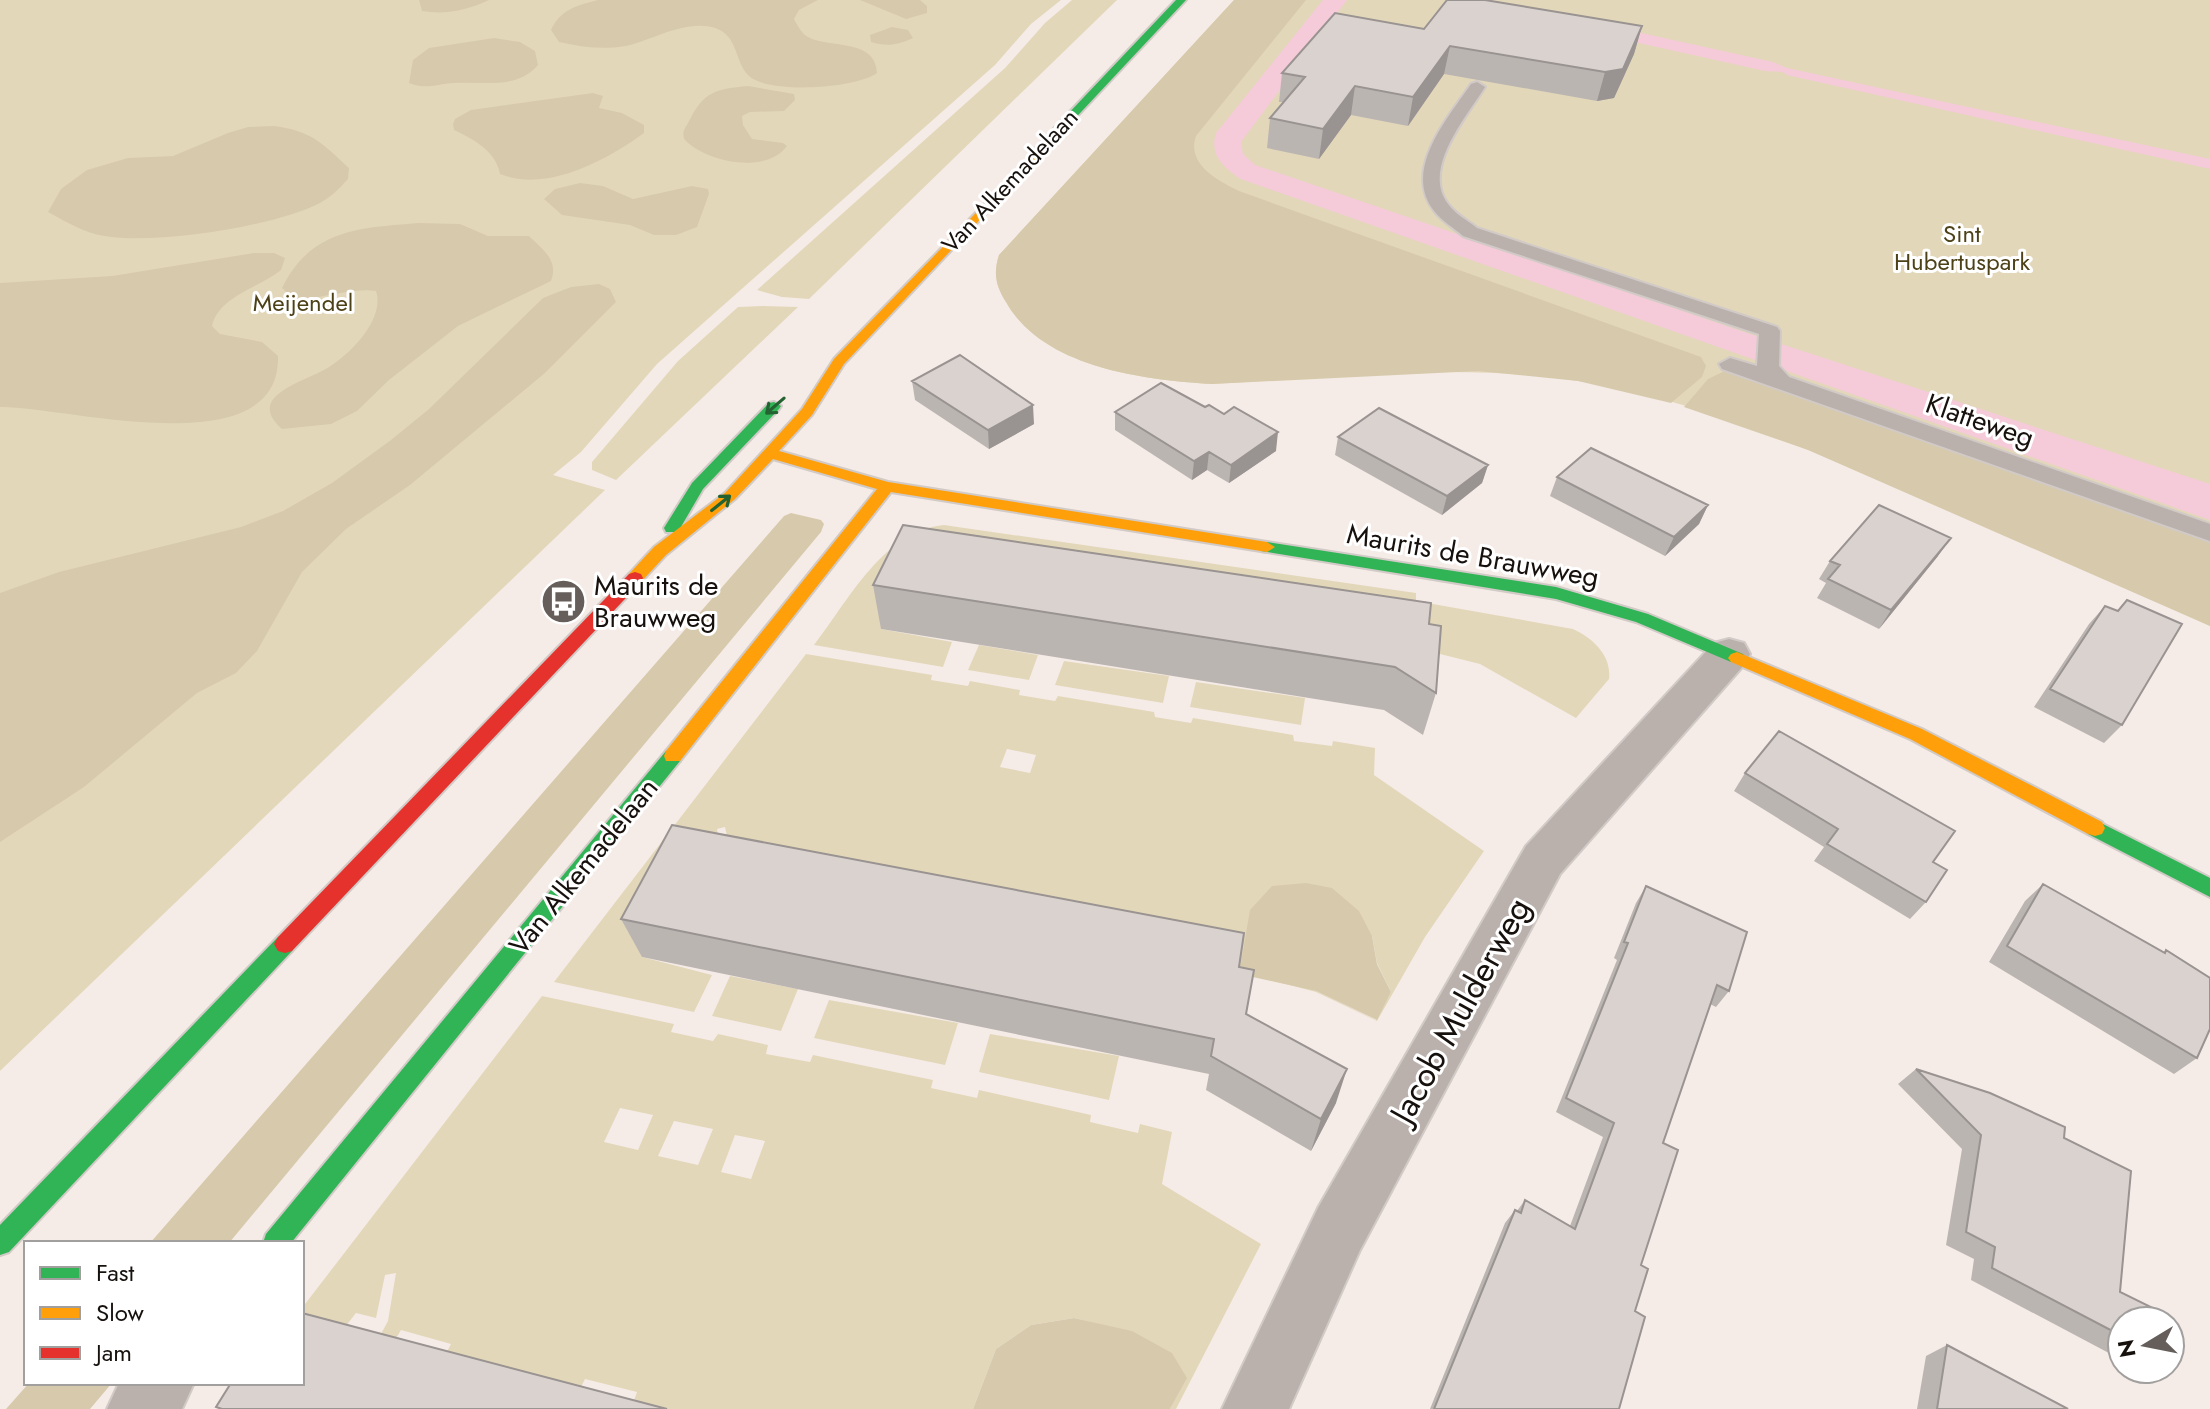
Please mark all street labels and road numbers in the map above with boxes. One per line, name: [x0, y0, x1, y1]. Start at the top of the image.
street label: Van Alkemadelaan: [933, 101, 1086, 261]
street label: Klatteweg: [1920, 383, 2040, 458]
street label: Maurits de Brauwweg: [1344, 513, 1602, 598]
street label: Van Alkemadelaan: [499, 769, 668, 964]
street label: Jacob Mulderweg: [1376, 889, 1543, 1135]

